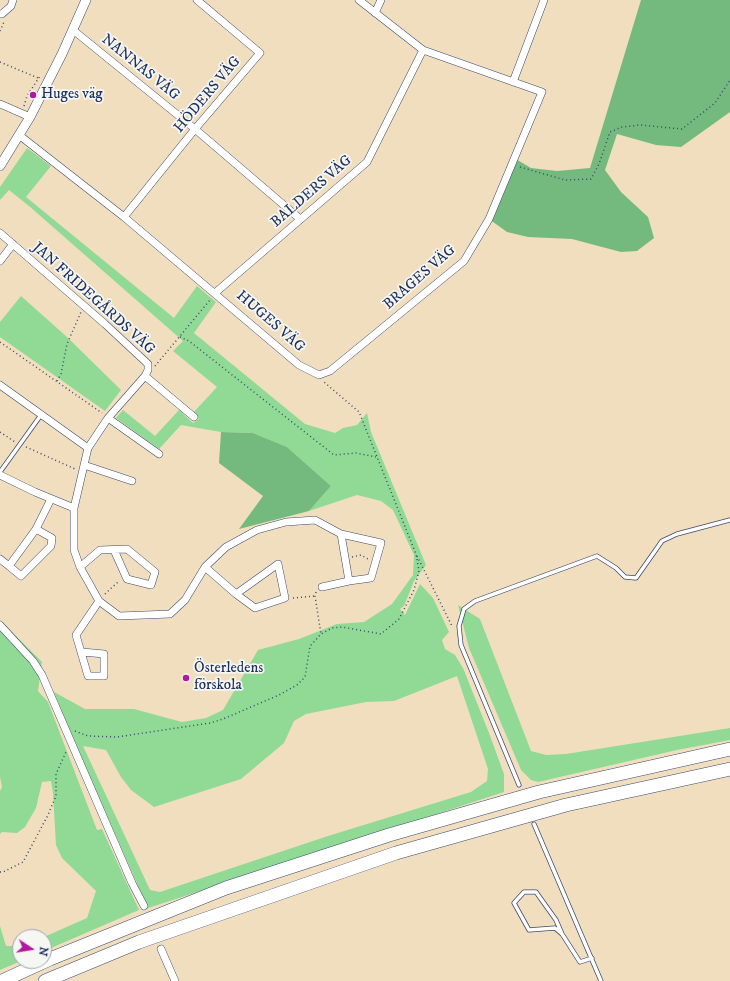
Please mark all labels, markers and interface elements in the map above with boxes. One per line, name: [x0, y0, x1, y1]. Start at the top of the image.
street label: NANNAS VÄG: [97, 31, 183, 105]
street label: HÖDERS VÄG: [171, 53, 245, 137]
place label: Huges väg: [41, 86, 103, 104]
marker: Huges väg: [28, 90, 38, 100]
street label: BALDERS VÄG: [268, 152, 356, 232]
street label: JAN FRIDEGÅRDS VÄG: [28, 239, 158, 359]
street label: BRAGES VÄG: [380, 242, 460, 314]
street label: HUGES VÄG: [232, 287, 308, 357]
place label: Österledens förskola: [194, 660, 263, 695]
marker: Österledens förskola: [181, 673, 191, 683]
north arrow: [12, 929, 52, 969]
text: N: [35, 945, 51, 957]

